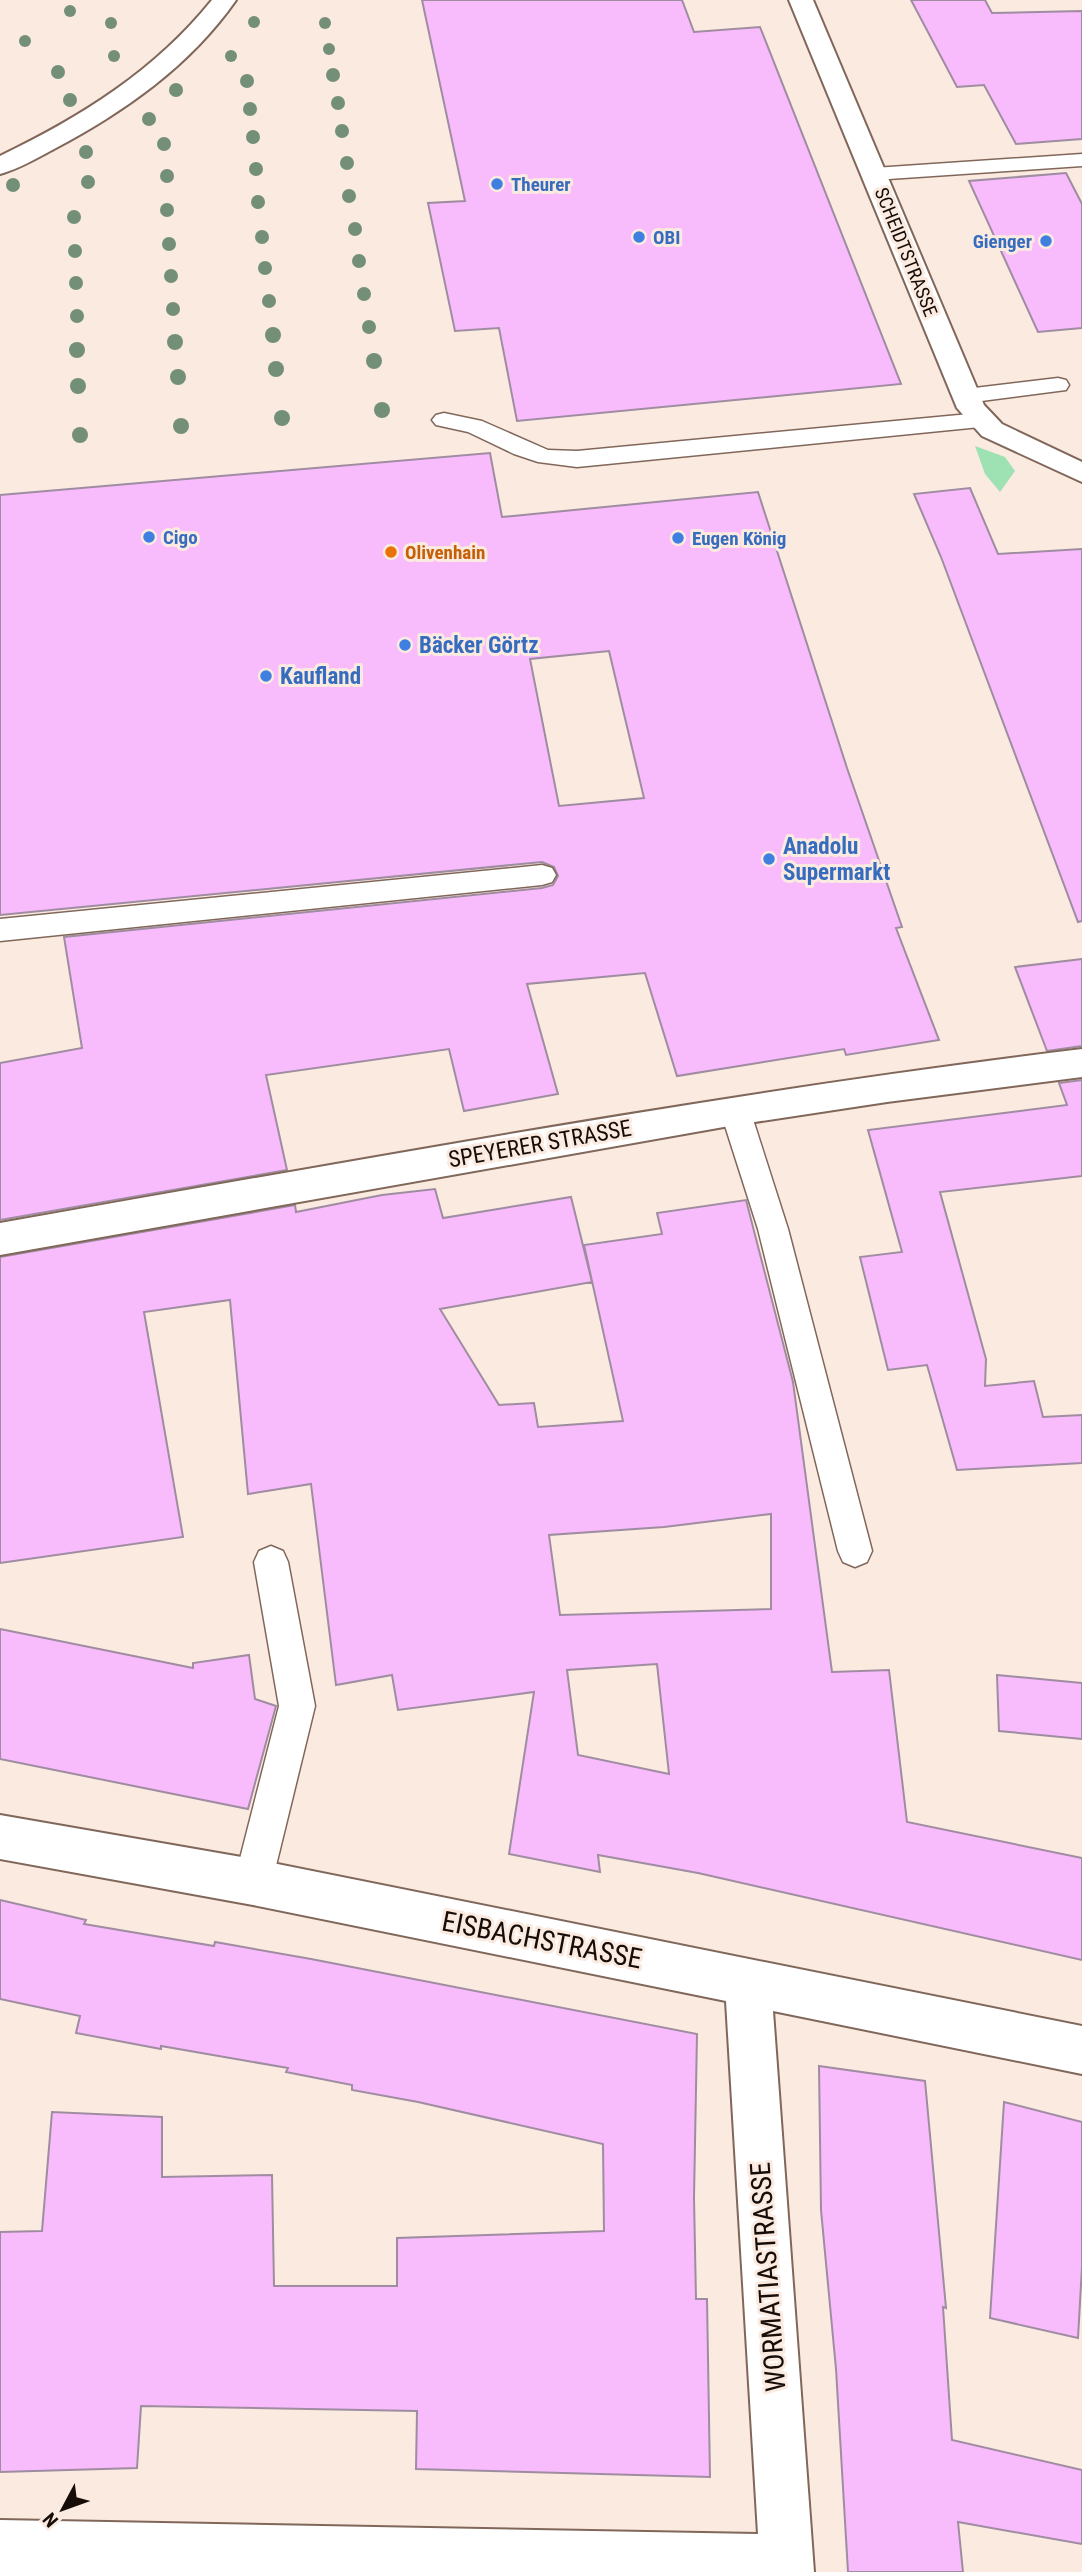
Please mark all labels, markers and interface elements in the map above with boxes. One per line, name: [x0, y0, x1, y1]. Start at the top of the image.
place label: Theurer: [511, 173, 571, 196]
marker: Theurer: [489, 176, 505, 192]
street label: SCHEIDTSTRASSE: [870, 184, 942, 320]
place label: OBI: [653, 226, 680, 249]
marker: OBI: [631, 229, 647, 245]
place label: Gienger: [973, 230, 1032, 253]
marker: Gienger: [1038, 233, 1054, 249]
place label: Cigo: [163, 526, 198, 549]
place label: Eugen König: [692, 527, 786, 550]
marker: Cigo: [141, 529, 157, 545]
marker: Eugen König: [670, 530, 686, 546]
place label: Olivenhain: [405, 541, 485, 564]
marker: Olivenhain: [383, 544, 399, 560]
place label: Bäcker Görtz: [419, 632, 539, 659]
marker: Bäcker Görtz: [397, 637, 413, 653]
place label: Kaufland: [280, 663, 361, 690]
marker: Kaufland: [258, 668, 274, 684]
place label: Anadolu Supermarkt: [783, 833, 890, 886]
marker: Anadolu Supermarkt: [761, 851, 777, 867]
street label: SPEYERER STRASSE: [446, 1115, 634, 1173]
street label: EISBACHSTRASSE: [439, 1904, 645, 1976]
street label: WORMATIASTRASSE: [744, 2161, 792, 2393]
north arrow: [28, 2474, 98, 2544]
text: N: [38, 2508, 63, 2532]

